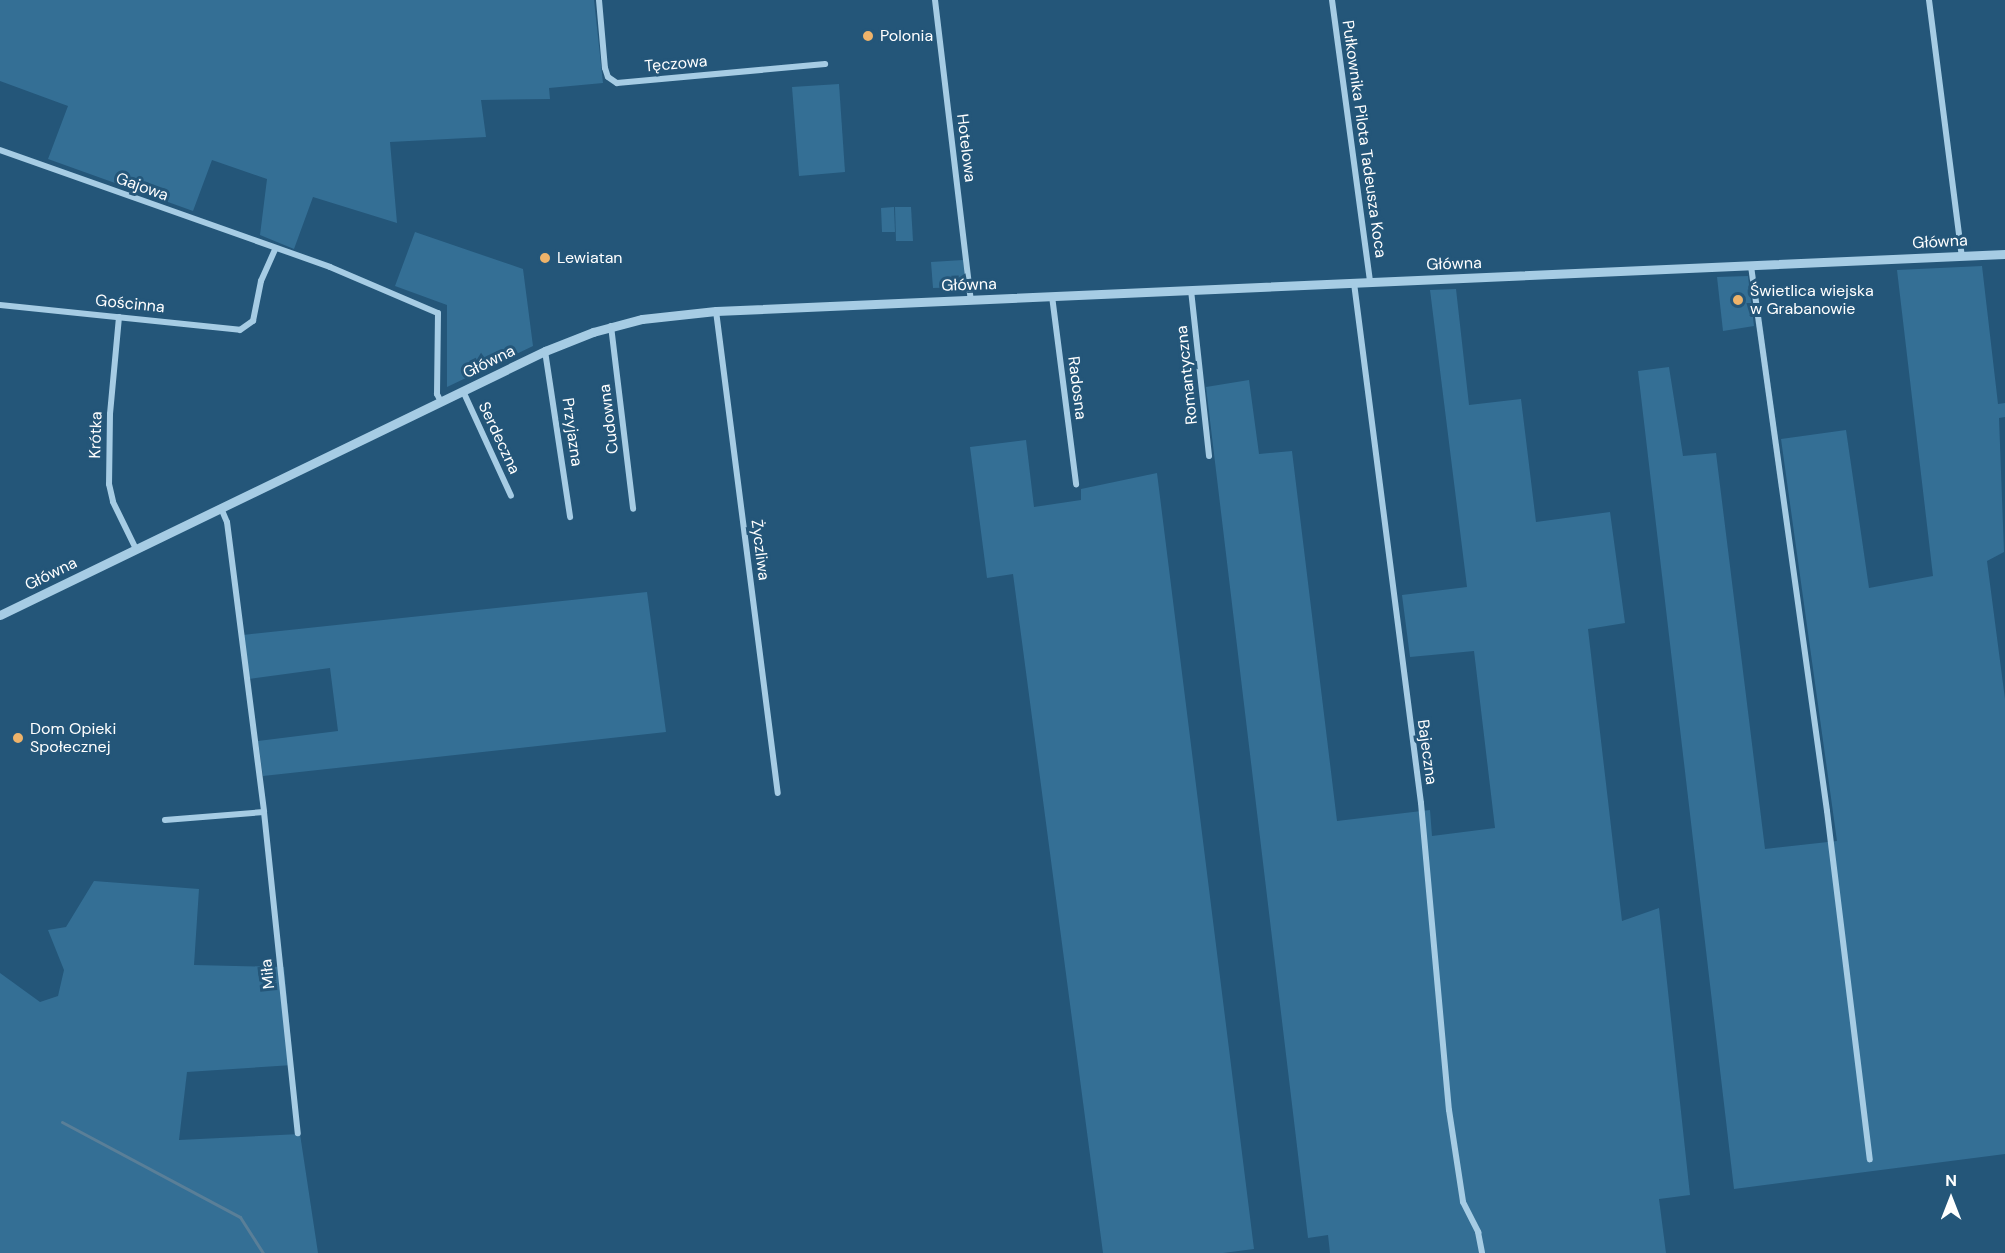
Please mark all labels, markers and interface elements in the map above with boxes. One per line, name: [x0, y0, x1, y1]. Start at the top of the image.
street label: Pułkownika Pilota Tadeusza Koca: [1338, 19, 1390, 259]
place label: Polonia: [880, 26, 933, 46]
marker: Polonia: [861, 29, 875, 43]
street label: Tęczowa: [644, 52, 708, 76]
street label: Hotelowa: [952, 113, 980, 183]
street label: Gajowa: [113, 169, 171, 205]
street label: Główna: [1912, 231, 1968, 253]
place label: Lewiatan: [557, 248, 623, 268]
marker: Lewiatan: [538, 251, 552, 265]
street label: Główna: [1426, 253, 1482, 275]
street label: Główna: [941, 274, 997, 296]
place label: Świetlica wiejska w Grabanowie: [1750, 281, 1874, 319]
street label: Gościnna: [94, 291, 166, 317]
marker: Świetlica wiejska w Grabanowie: [1731, 293, 1745, 307]
street label: Romantyczna: [1172, 325, 1202, 425]
street label: Główna: [460, 341, 518, 383]
street label: Radosna: [1064, 355, 1090, 421]
street label: Cudowna: [595, 383, 623, 455]
street label: Przyjazna: [558, 396, 586, 468]
street label: Serdeczna: [474, 399, 524, 477]
street label: Krótka: [86, 411, 106, 459]
street label: Życzliwa: [747, 518, 773, 582]
street label: Główna: [22, 553, 80, 595]
street label: Bajeczna: [1413, 718, 1441, 786]
place label: Dom Opieki Społecznej: [30, 719, 116, 757]
marker: Dom Opieki Społecznej: [11, 731, 25, 745]
street label: Miła: [257, 958, 279, 990]
north arrow: [1921, 1169, 1981, 1229]
text: N: [1945, 1170, 1957, 1191]

